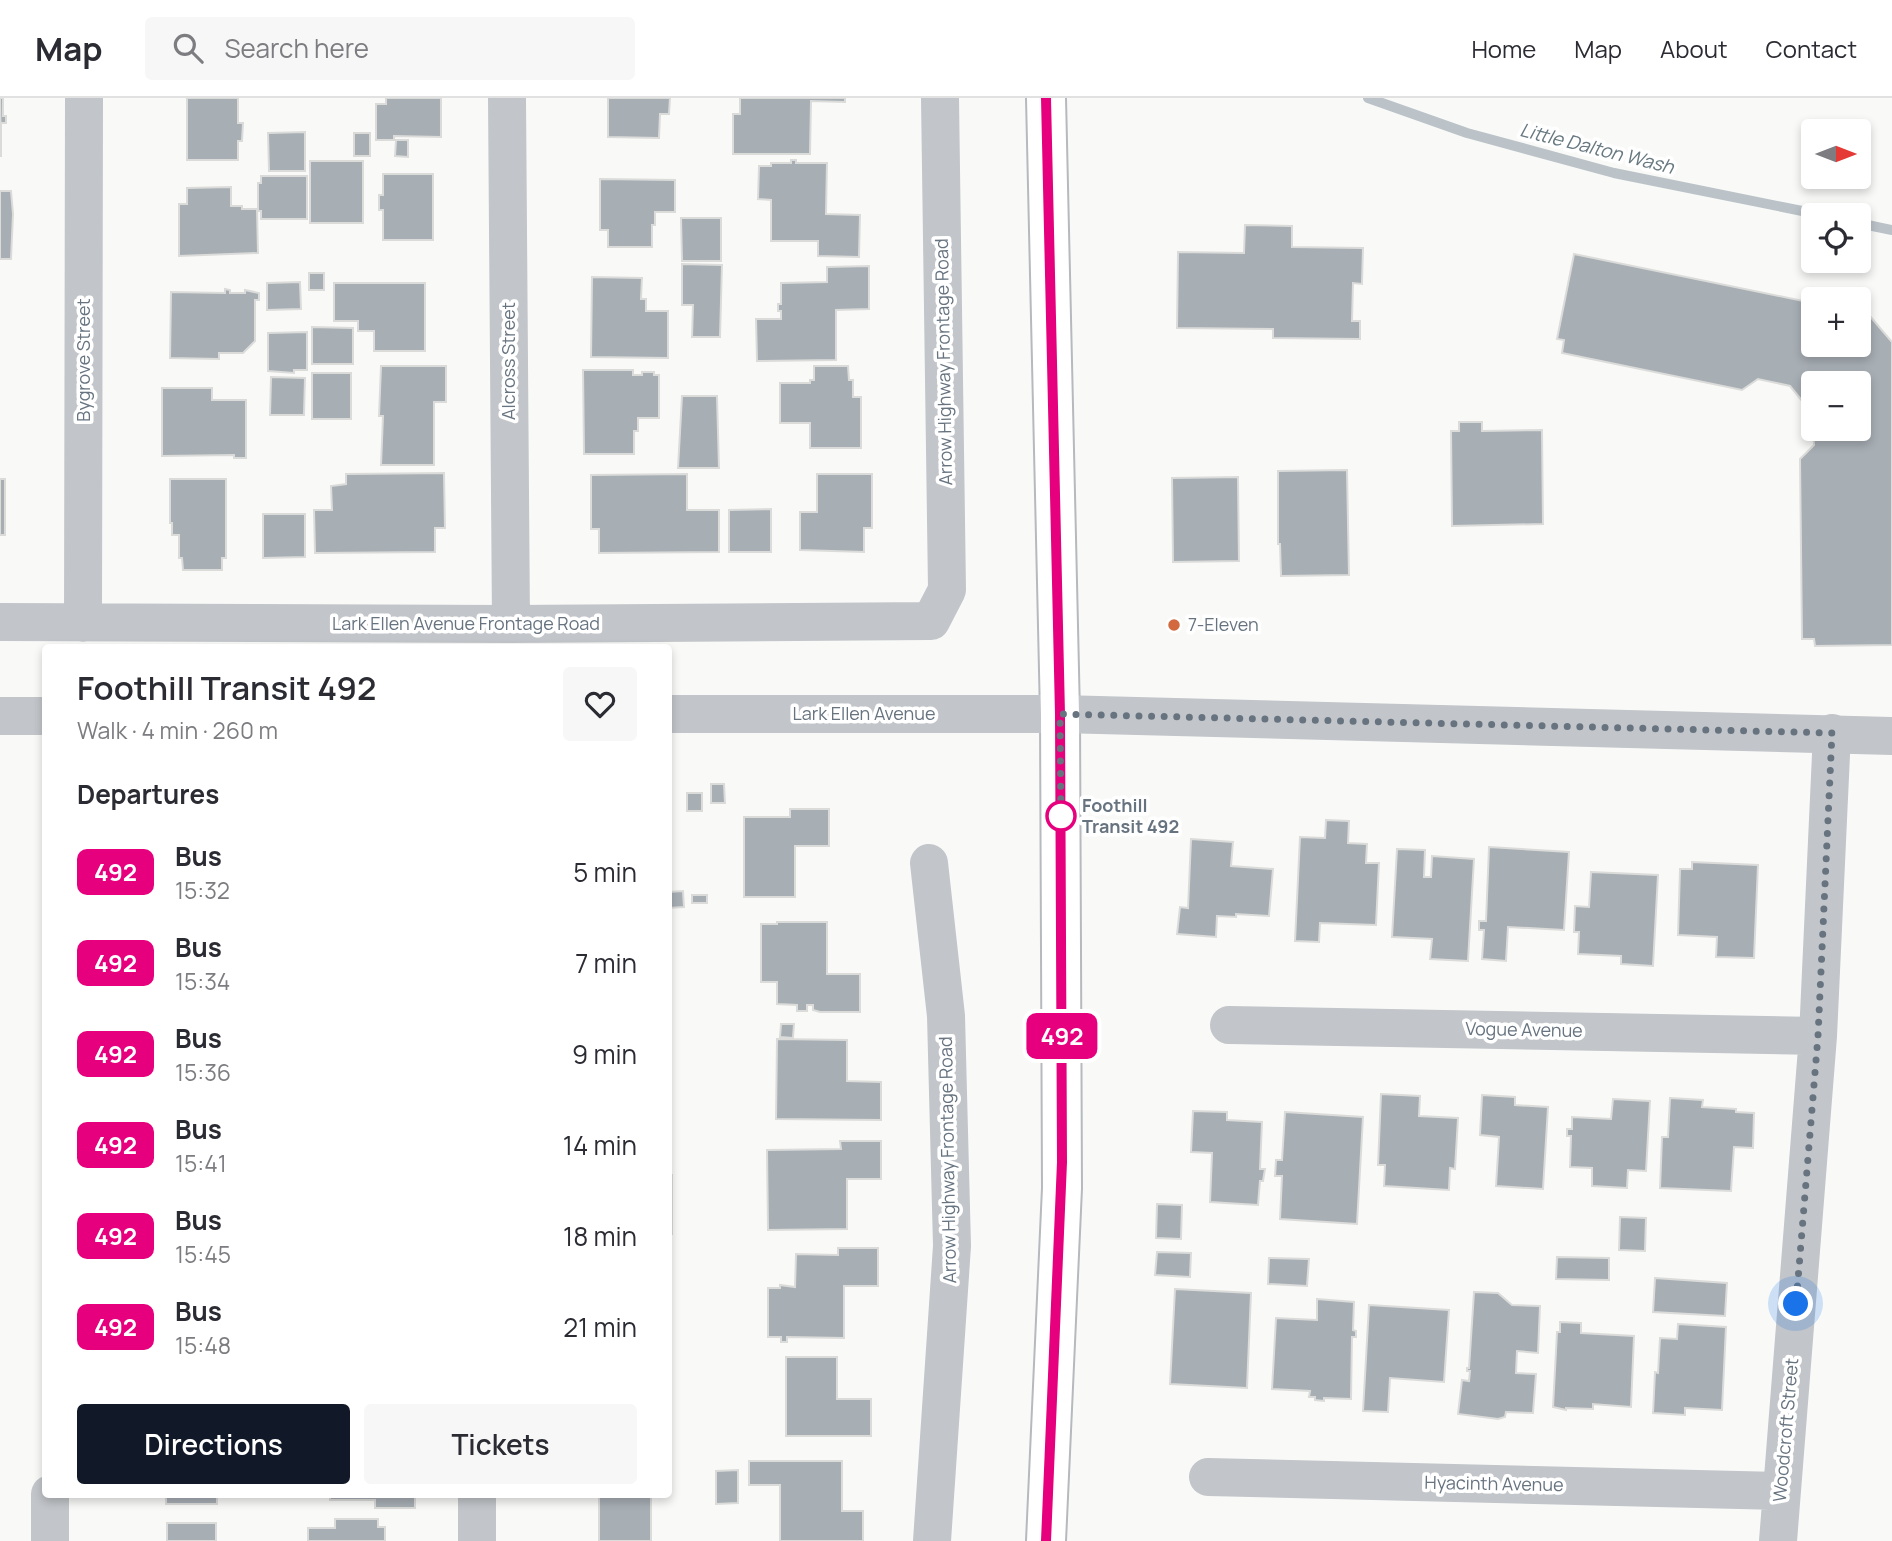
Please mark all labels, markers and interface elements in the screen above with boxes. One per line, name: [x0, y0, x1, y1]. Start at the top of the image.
search box: [145, 17, 635, 80]
text: Map: [35, 26, 103, 71]
icon: search: [169, 29, 207, 67]
text: Search here: [225, 30, 369, 66]
text: Home: [1471, 32, 1536, 65]
text: Map: [1574, 32, 1622, 65]
text: About: [1660, 32, 1728, 65]
text: Contact: [1766, 32, 1857, 65]
water label: Little Dalton Wash: [1517, 116, 1677, 180]
north arrow: [1801, 119, 1871, 189]
map controls: [1801, 119, 1871, 441]
button: locate: [1801, 203, 1871, 273]
street label: Arrow Highway Frontage Road: [929, 238, 957, 486]
button: +: [1801, 287, 1871, 357]
street label: Bygrove Street: [71, 298, 95, 422]
street label: Alcross Street: [496, 302, 520, 420]
button: −: [1801, 371, 1871, 441]
street label: Lark Ellen Avenue Frontage Road: [332, 611, 600, 635]
place label: 7-Eleven: [1188, 612, 1259, 636]
marker: 7-Eleven: [1166, 617, 1182, 633]
text: Foothill Transit 492: [77, 665, 376, 710]
button: heart: [563, 667, 637, 741]
street label: Lark Ellen Avenue: [792, 701, 936, 725]
text: Walk · 4 min · 260 m: [77, 714, 278, 746]
text: Departures: [77, 776, 219, 812]
place label: Foothill Transit 492: [1082, 793, 1179, 838]
marker: Foothill Transit 492: [1046, 801, 1076, 831]
text: Bus: [175, 838, 222, 874]
text: 5 min: [573, 854, 637, 890]
text: 492: [94, 855, 137, 888]
text: 15:32: [175, 874, 230, 906]
text: Bus: [175, 929, 222, 965]
text: 7 min: [575, 945, 637, 981]
text: 492: [94, 946, 137, 979]
text: 15:34: [175, 965, 230, 997]
line badge: 492: [1022, 1013, 1102, 1059]
street label: Vogue Avenue: [1465, 1016, 1583, 1042]
text: 492: [1040, 1019, 1084, 1052]
text: Bus: [175, 1020, 222, 1056]
text: 9 min: [572, 1036, 637, 1072]
street label: Arrow Highway Frontage Road: [933, 1036, 961, 1284]
text: 492: [94, 1037, 137, 1070]
text: 15:36: [175, 1056, 231, 1088]
text: Bus: [175, 1111, 222, 1147]
text: 14 min: [563, 1127, 637, 1163]
text: 492: [94, 1128, 137, 1161]
text: 15:41: [175, 1147, 227, 1179]
text: Bus: [175, 1202, 222, 1238]
text: 18 min: [563, 1218, 637, 1254]
text: 492: [94, 1219, 137, 1252]
text: 15:45: [175, 1238, 231, 1270]
your location: [1778, 1286, 1813, 1321]
text: Bus: [175, 1293, 222, 1329]
text: 21 min: [563, 1309, 637, 1345]
text: 492: [94, 1310, 137, 1343]
text: 15:48: [175, 1329, 231, 1361]
street label: Woodcroft Street: [1767, 1357, 1803, 1503]
button: Directions: [77, 1404, 350, 1484]
button: Tickets: [364, 1404, 637, 1484]
street label: Hyacinth Avenue: [1424, 1470, 1564, 1496]

